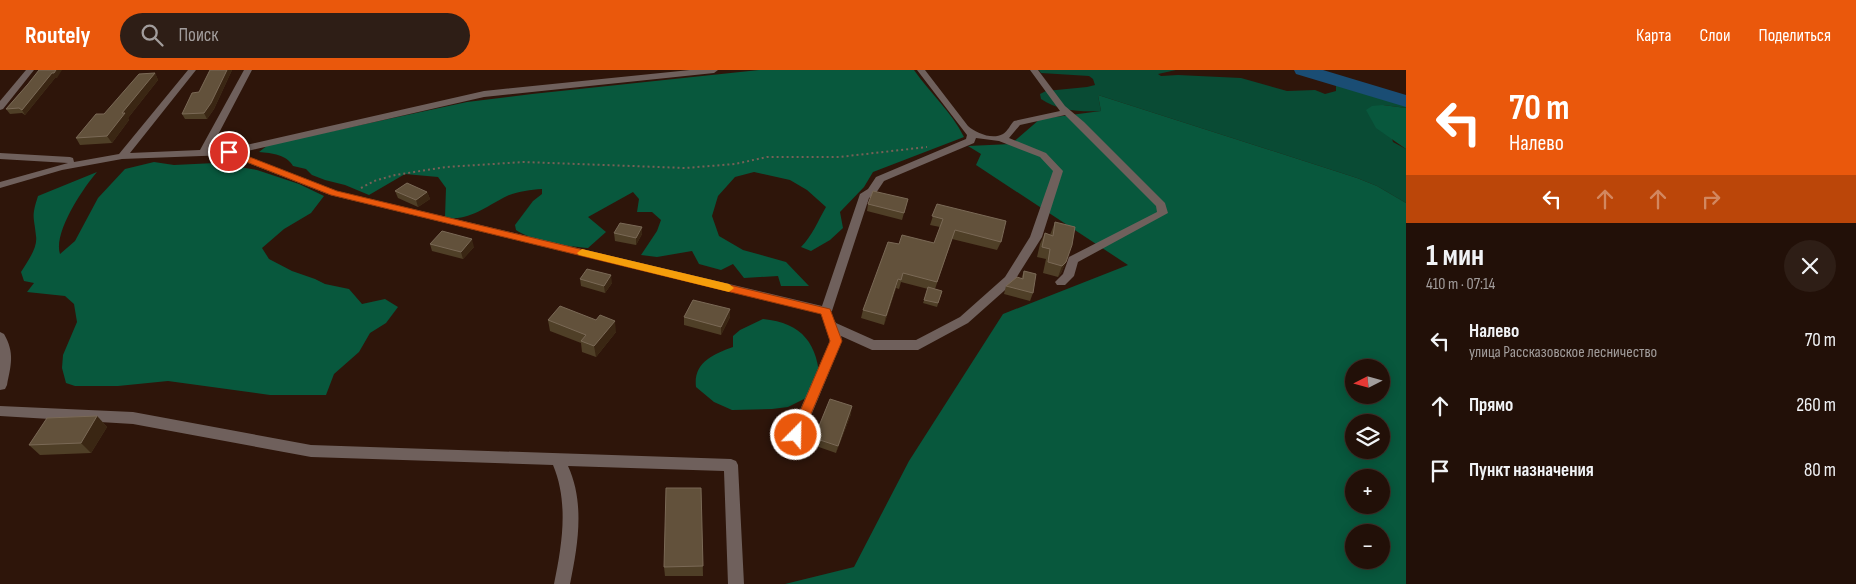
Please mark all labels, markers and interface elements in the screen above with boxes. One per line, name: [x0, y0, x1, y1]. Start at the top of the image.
search box: [120, 13, 470, 58]
text: Routely: [25, 21, 90, 50]
icon: search: [138, 21, 166, 49]
text: Поиск: [178, 24, 218, 47]
text: Карта: [1636, 25, 1672, 46]
text: Слои: [1700, 25, 1731, 46]
text: Поделиться: [1759, 25, 1831, 46]
text: 70 m: [1509, 87, 1569, 130]
icon: left: [1426, 90, 1491, 155]
text: Налево: [1509, 130, 1564, 157]
pin: [208, 131, 250, 173]
icon: arrive: [215, 138, 243, 166]
icon: left: [1538, 185, 1566, 213]
icon: ahead: [1591, 185, 1619, 213]
icon: ahead: [1644, 185, 1672, 213]
icon: right: [1697, 185, 1725, 213]
text: 1 мин: [1426, 238, 1484, 274]
button: close: [1784, 240, 1836, 292]
text: 410 m · 07:14: [1426, 275, 1495, 294]
text: Налево: [1469, 320, 1519, 343]
icon: left: [1426, 327, 1454, 355]
text: 70 m: [1805, 329, 1836, 352]
text: улица Рассказовское лесничество: [1469, 343, 1657, 362]
north arrow: [1345, 359, 1390, 404]
map controls: [1345, 359, 1390, 569]
icon: ahead: [1426, 392, 1454, 420]
text: Прямо: [1469, 394, 1513, 417]
text: 260 m: [1796, 394, 1836, 417]
position arrow: [769, 408, 821, 460]
button: layers: [1345, 414, 1390, 459]
icon: arrive: [1426, 457, 1454, 485]
text: Пункт назначения: [1469, 459, 1594, 482]
text: 80 m: [1804, 459, 1836, 482]
button: +: [1345, 469, 1390, 514]
button: −: [1345, 524, 1390, 569]

